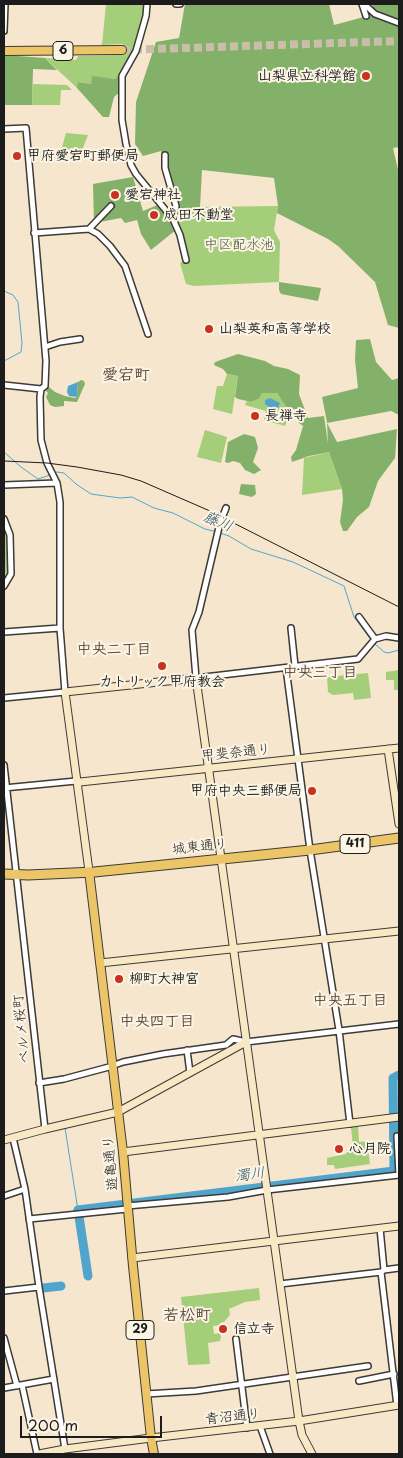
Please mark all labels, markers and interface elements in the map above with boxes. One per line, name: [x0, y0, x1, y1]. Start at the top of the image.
road number: 6: [53, 41, 73, 60]
place label: 山梨県立科学館: [258, 68, 356, 84]
marker: 山梨県立科学館: [360, 70, 372, 82]
place label: 甲府愛宕町郵便局: [27, 148, 139, 164]
marker: 甲府愛宕町郵便局: [11, 150, 23, 162]
place label: 愛宕神社: [125, 187, 181, 203]
marker: 愛宕神社: [109, 189, 121, 201]
place label: 成田不動堂: [164, 207, 234, 223]
marker: 成田不動堂: [148, 209, 160, 221]
park label: 中区配水池: [204, 237, 274, 253]
place label: 山梨英和高等学校: [219, 321, 331, 337]
marker: 山梨英和高等学校: [203, 323, 215, 335]
district label: 愛宕町: [102, 366, 150, 386]
place label: 長禅寺: [265, 408, 307, 424]
marker: 長禅寺: [249, 410, 261, 422]
water label: 藤川: [201, 508, 235, 536]
district label: 中央二丁目: [77, 641, 151, 659]
marker: カトリック甲府教会: [156, 660, 168, 672]
district label: 中央三丁目: [283, 664, 357, 682]
place label: カトリック甲府教会: [99, 674, 225, 690]
street label: 甲斐奈通り: [200, 741, 272, 765]
place label: 甲府中央三郵便局: [190, 783, 302, 799]
marker: 甲府中央三郵便局: [306, 785, 318, 797]
road number: 411: [340, 834, 370, 854]
street label: 城東通り: [171, 836, 229, 858]
place label: 柳町大神宮: [129, 971, 199, 987]
marker: 柳町大神宮: [113, 973, 125, 985]
district label: 中央五丁目: [313, 992, 387, 1010]
street label: ベルメ桜町: [10, 993, 34, 1065]
district label: 中央四丁目: [120, 1013, 194, 1031]
street label: 遊亀通り: [100, 1134, 122, 1192]
place label: 心月院: [349, 1141, 391, 1157]
marker: 心月院: [333, 1143, 345, 1155]
water label: 濁川: [234, 1164, 266, 1186]
district label: 若松町: [163, 1306, 211, 1326]
road number: 29: [126, 1320, 154, 1340]
place label: 信立寺: [233, 1321, 275, 1337]
marker: 信立寺: [217, 1323, 229, 1335]
scale bar: [22, 1406, 165, 1438]
street label: 青沼通り: [204, 1406, 262, 1428]
text: 200 m: [28, 1413, 78, 1436]

